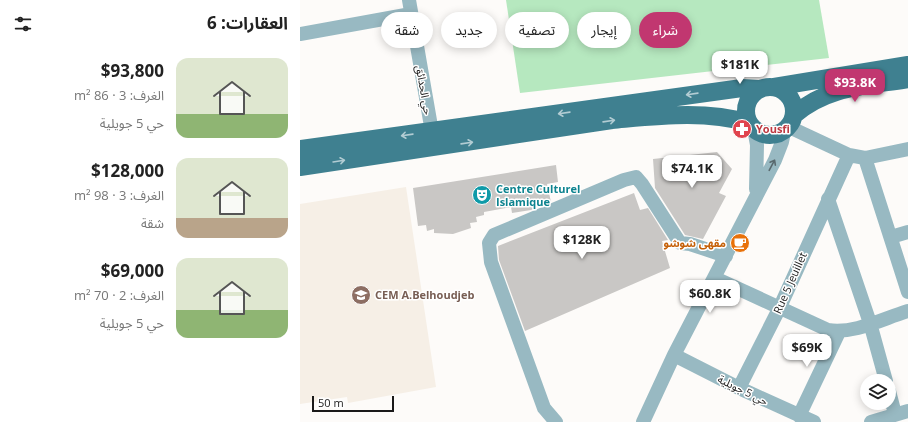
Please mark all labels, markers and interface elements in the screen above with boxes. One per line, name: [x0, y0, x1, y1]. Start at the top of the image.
text: العقارات: 6: [207, 11, 288, 34]
chip: شقة: [381, 12, 433, 48]
chip: جديد: [441, 12, 497, 48]
chip: تصفية: [505, 12, 569, 48]
chip: إيجار: [577, 12, 631, 48]
chip: شراء: [639, 12, 692, 48]
icon: filters: [12, 13, 34, 35]
pin: $181K: [712, 51, 768, 85]
text: $181K: [721, 55, 759, 73]
text: $93,800: [101, 59, 164, 82]
street label: حي الحدائق: [410, 64, 436, 117]
pin: $93.8K: [822, 69, 888, 103]
text: $93.8K: [834, 73, 876, 91]
icon: home: [208, 74, 256, 122]
text: الغرف: 3 · 86 m²: [74, 86, 164, 104]
one-way arrow: [686, 91, 699, 98]
one-way arrow: [557, 109, 570, 117]
text: حي 5 جويلية: [100, 114, 164, 132]
one-way arrow: [603, 117, 616, 125]
pharmacy icon: Yousfi: [731, 118, 753, 140]
place label: Yousfi: [756, 121, 790, 136]
one-way arrow: [401, 131, 414, 139]
one-way arrow: [460, 139, 473, 147]
pin: $74.1K: [659, 155, 725, 189]
one-way arrow: [332, 157, 345, 165]
text: $128,000: [91, 159, 164, 182]
text: $74.1K: [671, 159, 713, 177]
one-way arrow: [769, 159, 777, 171]
icon: home: [208, 174, 256, 222]
place label: Centre Culturel Islamique: [496, 181, 580, 209]
theatre icon: Centre Culturel Islamique: [471, 184, 493, 206]
text: الغرف: 3 · 98 m²: [74, 186, 164, 204]
text: شقة: [141, 214, 164, 232]
pin: $128K: [554, 226, 610, 260]
text: $128K: [563, 230, 601, 248]
cafe icon: مقهى شوشو: [729, 232, 751, 254]
place label: مقهى شوشو: [663, 235, 726, 250]
street label: Rue 5 Jeuillet: [769, 250, 810, 316]
text: $69,000: [101, 259, 164, 282]
icon: home: [208, 274, 256, 322]
pin: $60.8K: [677, 280, 743, 314]
school or university icon: CEM A.Belhoudjeb: [350, 284, 372, 306]
text: $60.8K: [689, 284, 731, 302]
text: الغرف: 2 · 70 m²: [74, 286, 164, 304]
place label: CEM A.Belhoudjeb: [375, 287, 474, 302]
text: حي 5 جويلية: [100, 314, 164, 332]
pin: $69K: [783, 334, 831, 368]
text: $69K: [792, 338, 822, 356]
street label: حي 5 جويلية: [714, 371, 771, 411]
map controls: [860, 374, 896, 410]
button: layers: [860, 374, 896, 410]
scale bar: [312, 394, 394, 413]
text: 50 m: [318, 395, 344, 410]

